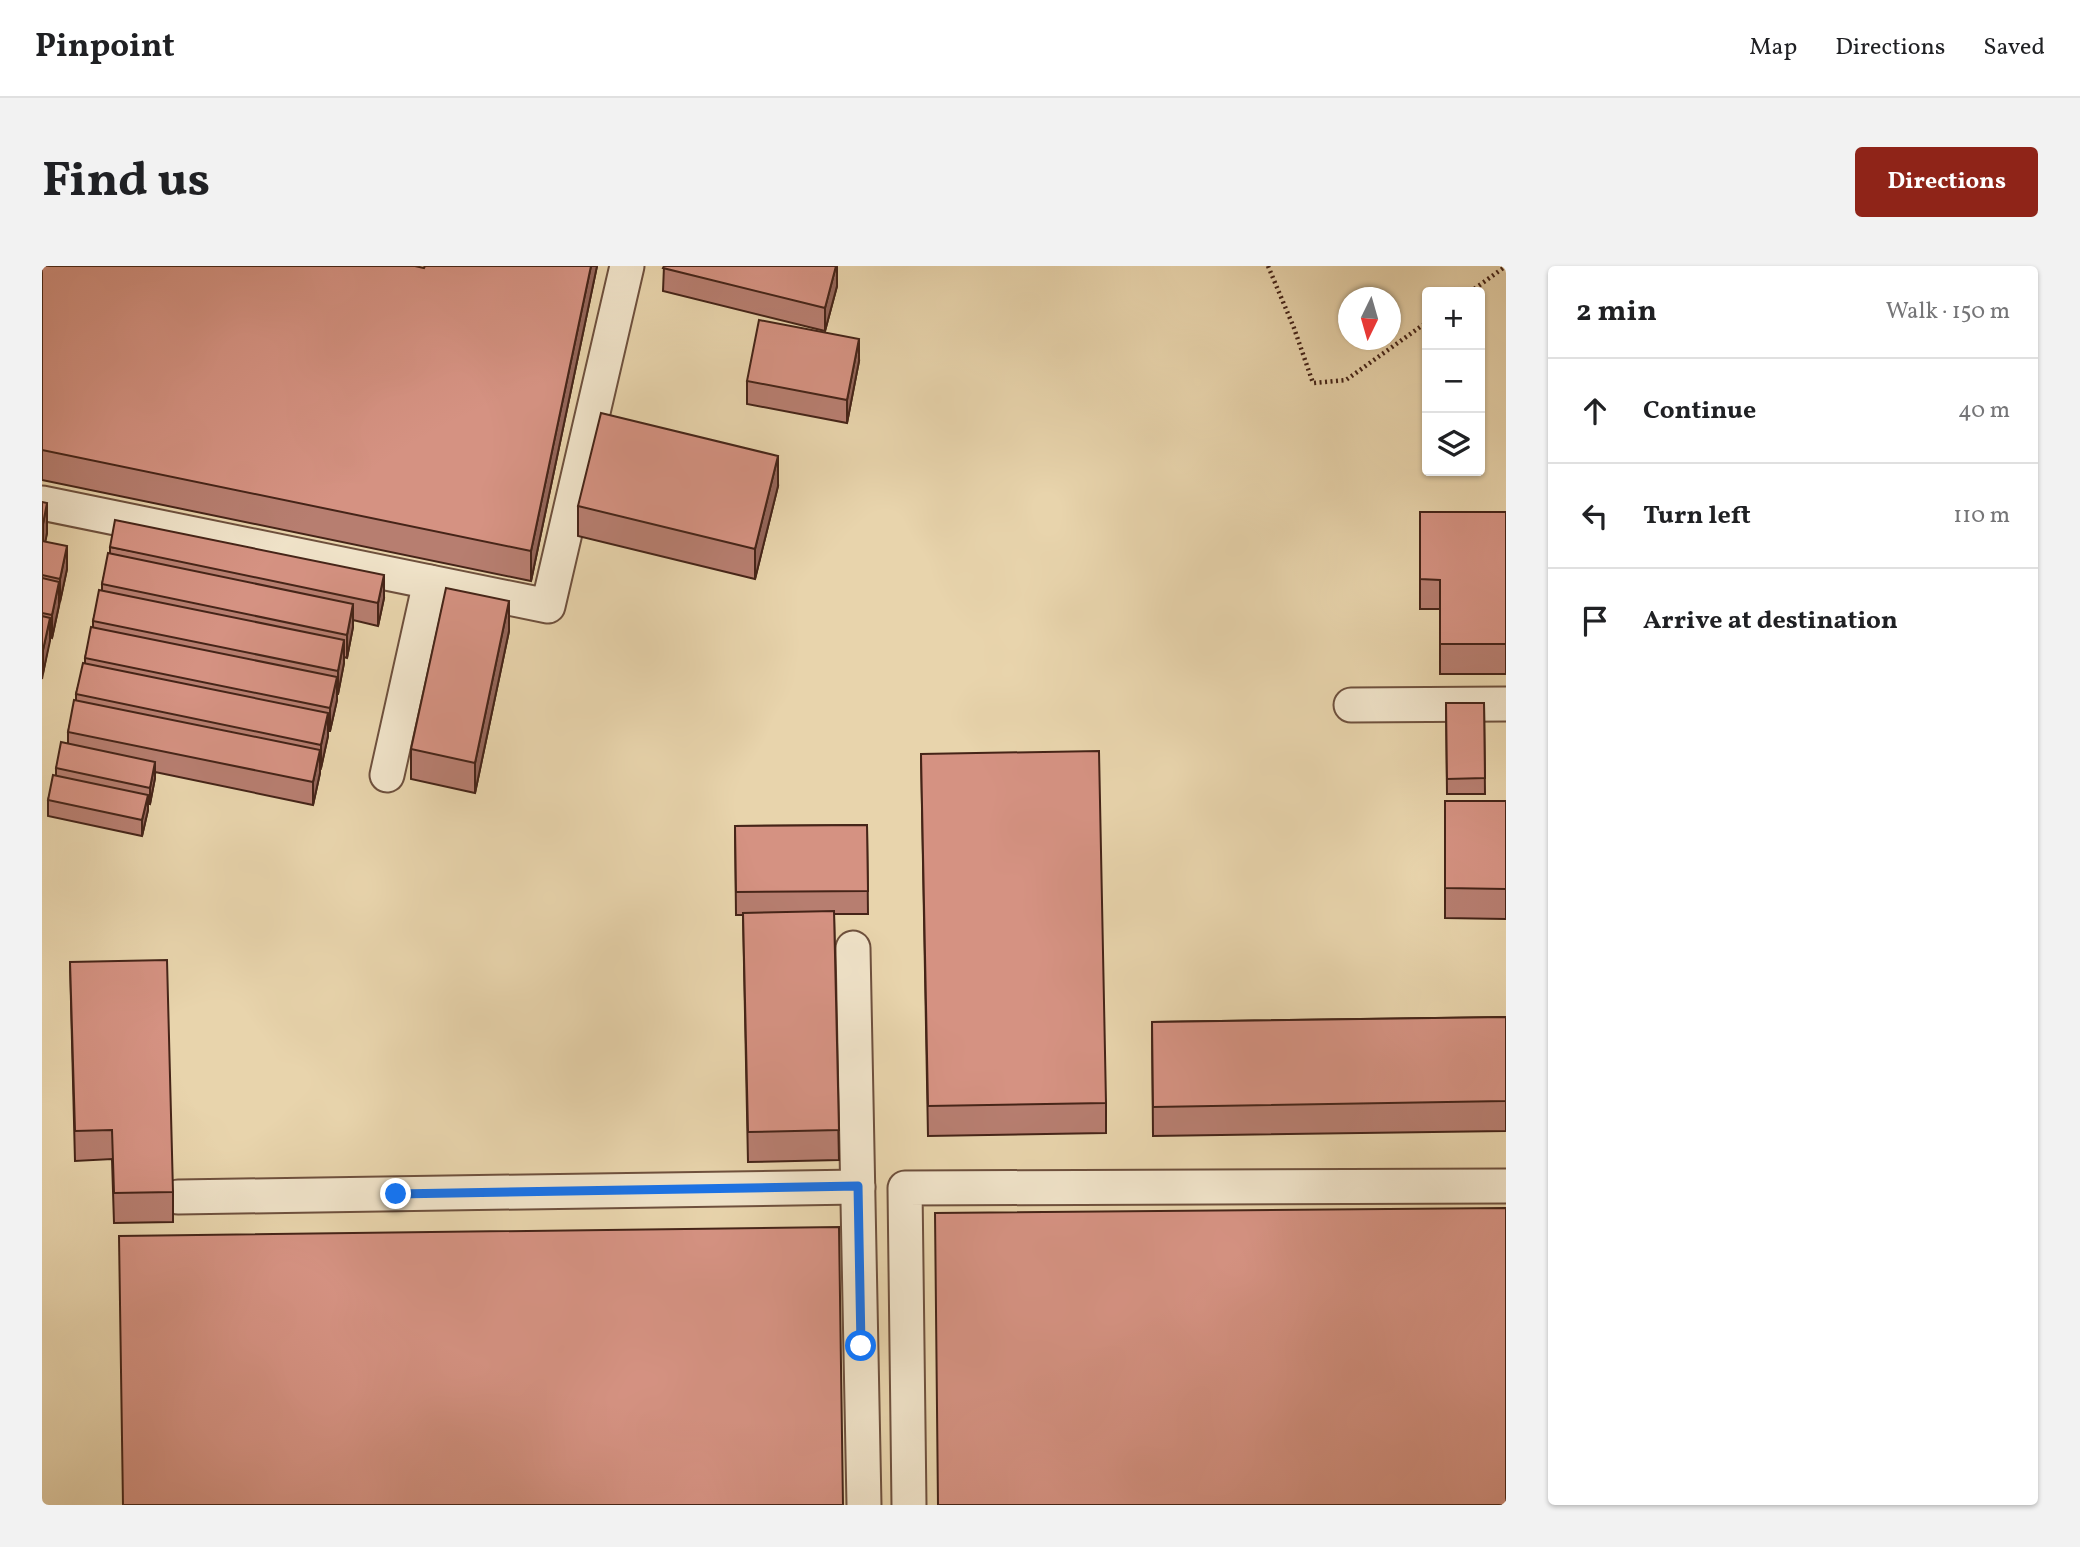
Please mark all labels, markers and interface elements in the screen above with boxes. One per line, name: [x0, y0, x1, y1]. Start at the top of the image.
text: Pinpoint: [35, 25, 175, 71]
text: Map: [1749, 31, 1797, 65]
text: Directions: [1835, 31, 1945, 65]
text: Saved: [1983, 31, 2045, 65]
button: Directions: [1855, 147, 2038, 217]
text: Find us: [42, 148, 210, 217]
north arrow: [1338, 287, 1401, 350]
map controls: [1422, 287, 1485, 476]
button: +: [1422, 287, 1485, 350]
text: 2 min: [1576, 291, 1657, 333]
text: Walk · 150 m: [1886, 296, 2010, 328]
button: −: [1422, 350, 1485, 413]
icon: ahead: [1576, 392, 1614, 430]
text: Continue: [1643, 393, 1756, 429]
text: 40 m: [1958, 395, 2010, 427]
button: layers: [1422, 413, 1485, 476]
icon: left: [1576, 497, 1614, 535]
text: Turn left: [1643, 498, 1751, 534]
text: 110 m: [1953, 500, 2010, 532]
icon: arrive: [1576, 602, 1614, 640]
text: Arrive at destination: [1643, 603, 1898, 639]
route end: [380, 1178, 411, 1209]
route start: [845, 1330, 876, 1361]

